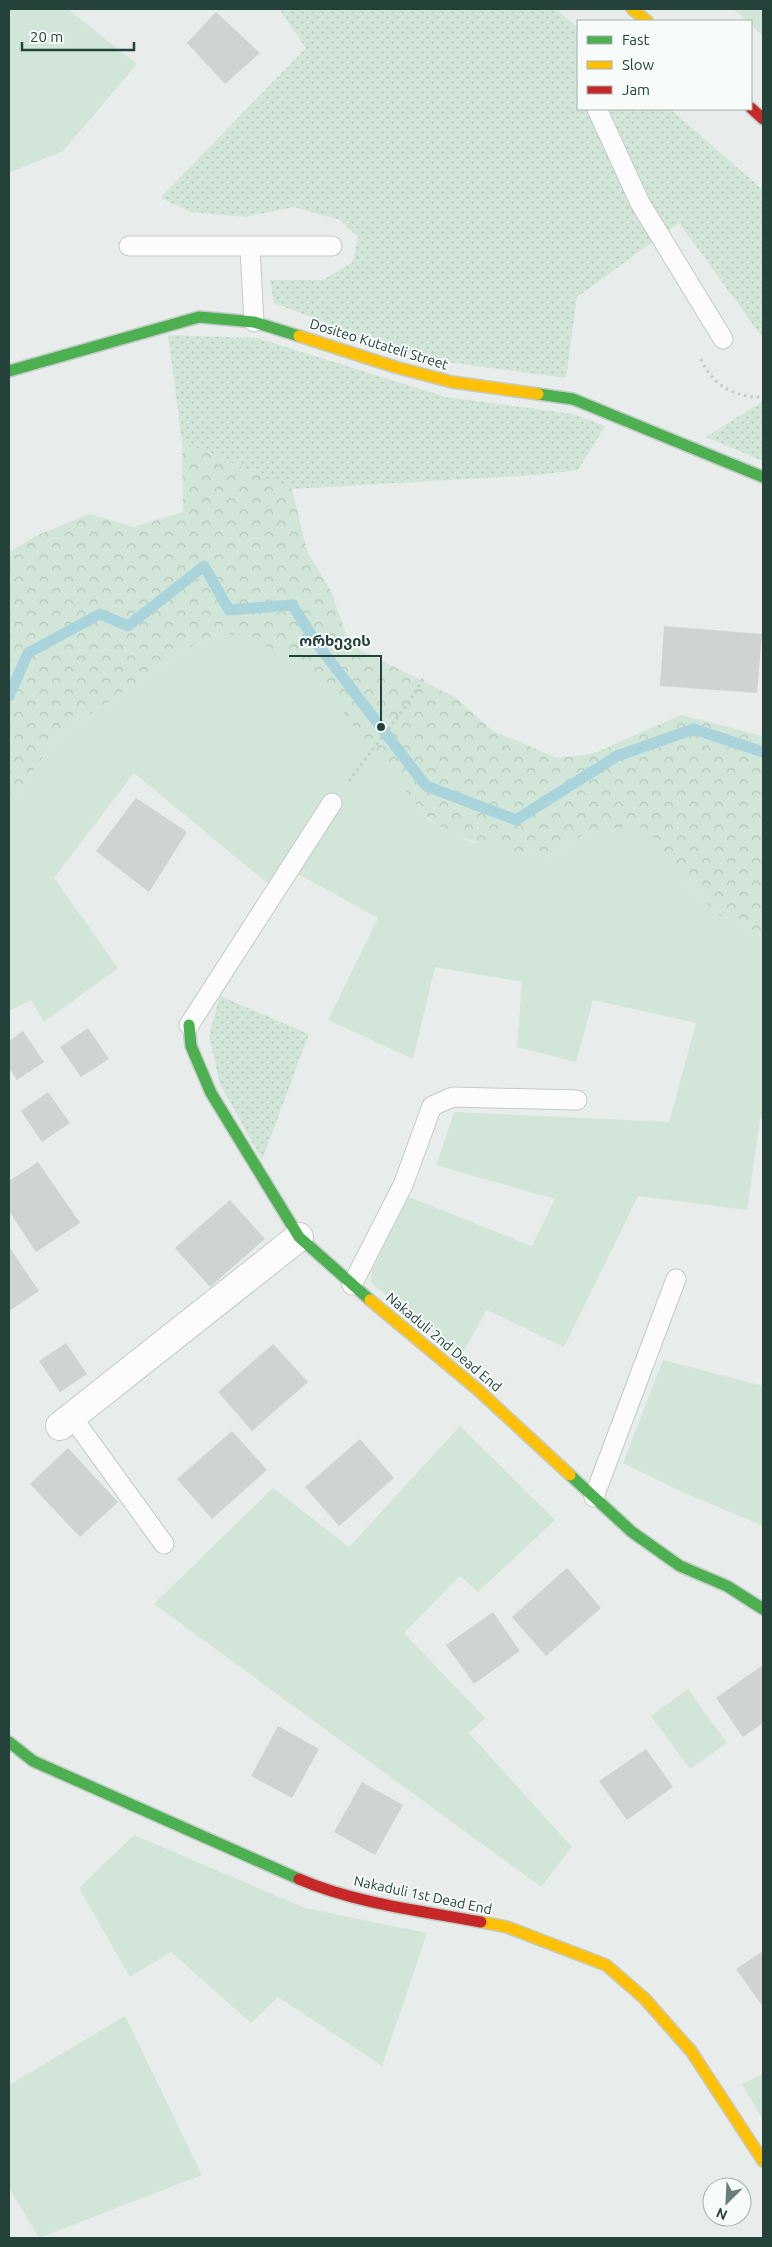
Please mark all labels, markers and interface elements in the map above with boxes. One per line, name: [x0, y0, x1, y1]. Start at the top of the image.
scale bar: [22, 20, 135, 52]
legend: [577, 20, 752, 110]
text: 20 m: [30, 28, 63, 45]
text: Fast: [622, 31, 650, 48]
text: Slow: [622, 56, 655, 73]
text: Jam: [622, 81, 650, 98]
street label: Dositeo Kutateli Street: [308, 315, 451, 373]
callout: ორხევის: [289, 626, 381, 656]
text: ორხევის: [299, 632, 371, 650]
street label: Nakaduli 2nd Dead End: [383, 1289, 505, 1395]
street label: Nakaduli 1st Dead End: [352, 1873, 494, 1917]
north arrow: [702, 2177, 752, 2227]
text: N: [714, 2204, 730, 2223]

